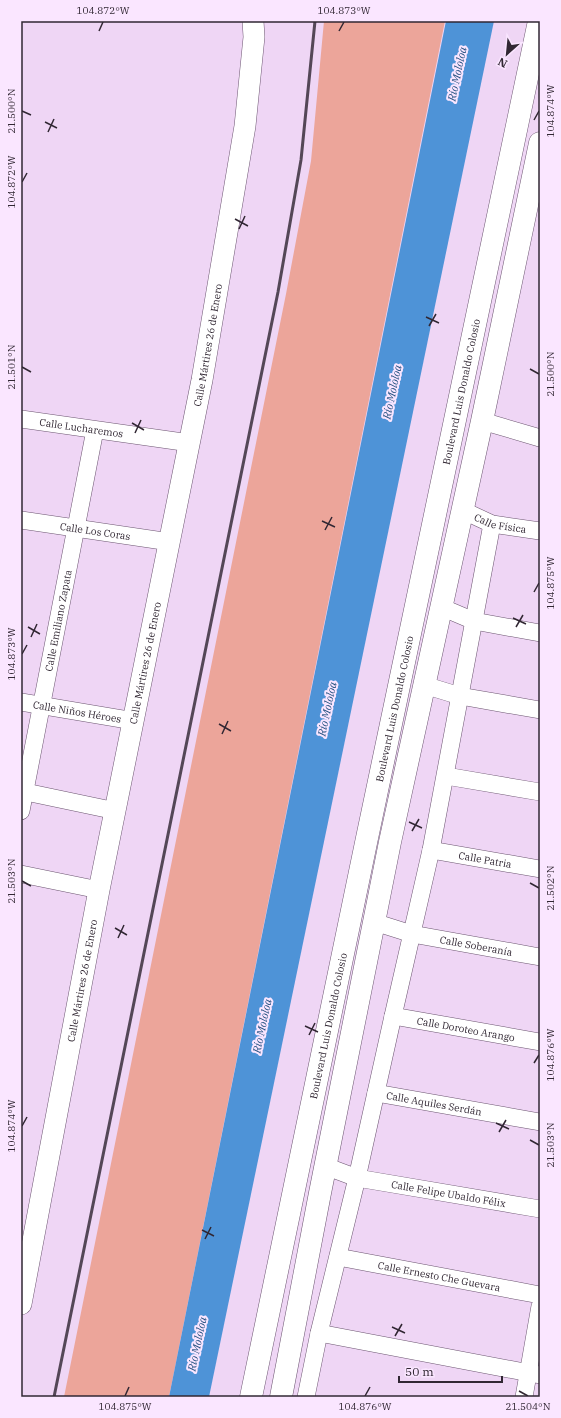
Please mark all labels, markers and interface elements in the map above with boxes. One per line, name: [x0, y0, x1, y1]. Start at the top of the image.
text: 104.872°W: [76, 4, 130, 17]
text: 104.873°W: [317, 4, 371, 17]
north arrow: [487, 34, 527, 74]
water label: Río Mololoa: [444, 46, 470, 103]
text: N: [495, 55, 510, 71]
text: 104.874°W: [544, 84, 557, 138]
text: 21.500°N: [5, 88, 18, 134]
text: 104.872°W: [5, 155, 18, 209]
street label: Calle Mártires 26 de Enero: [191, 282, 225, 408]
street label: Boulevard Luis Donaldo Colosio: [440, 317, 483, 466]
text: 21.501°N: [5, 344, 18, 390]
text: 21.500°N: [544, 351, 557, 397]
water label: Río Mololoa: [379, 364, 405, 421]
street label: Calle Lucharemos: [39, 416, 124, 440]
street label: Calle Física: [472, 511, 528, 536]
street label: Calle Los Coras: [59, 520, 131, 543]
text: 104.875°W: [544, 556, 557, 610]
street label: Calle Emiliano Zapata: [42, 568, 75, 673]
street label: Calle Mártires 26 de Enero: [127, 600, 164, 725]
text: 104.873°W: [5, 627, 18, 681]
street label: Boulevard Luis Donaldo Colosio: [373, 634, 416, 783]
water label: Río Mololoa: [314, 681, 340, 738]
street label: Calle Niños Héroes: [32, 698, 122, 726]
street label: Calle Patria: [458, 849, 513, 871]
text: 21.503°N: [5, 858, 18, 904]
text: 21.502°N: [544, 865, 557, 911]
street label: Calle Mártires 26 de Enero: [65, 918, 100, 1043]
street label: Calle Soberanía: [439, 933, 514, 959]
street label: Boulevard Luis Donaldo Colosio: [307, 951, 350, 1100]
water label: Río Mololoa: [249, 998, 275, 1055]
street label: Calle Doroteo Arango: [416, 1014, 516, 1045]
text: 104.876°W: [544, 1028, 557, 1082]
street label: Calle Aquiles Serdán: [385, 1089, 483, 1119]
text: 104.874°W: [5, 1099, 18, 1153]
text: 21.503°N: [544, 1122, 557, 1168]
street label: Calle Felipe Ubaldo Félix: [390, 1178, 507, 1210]
street label: Calle Ernesto Che Guevara: [377, 1259, 502, 1295]
water label: Río Mololoa: [184, 1316, 210, 1373]
scale bar: [399, 1358, 502, 1384]
text: 50 m: [405, 1364, 434, 1379]
text: 104.875°W: [98, 1400, 152, 1413]
text: 104.876°W: [338, 1400, 392, 1413]
text: 21.504°N: [505, 1400, 551, 1413]

